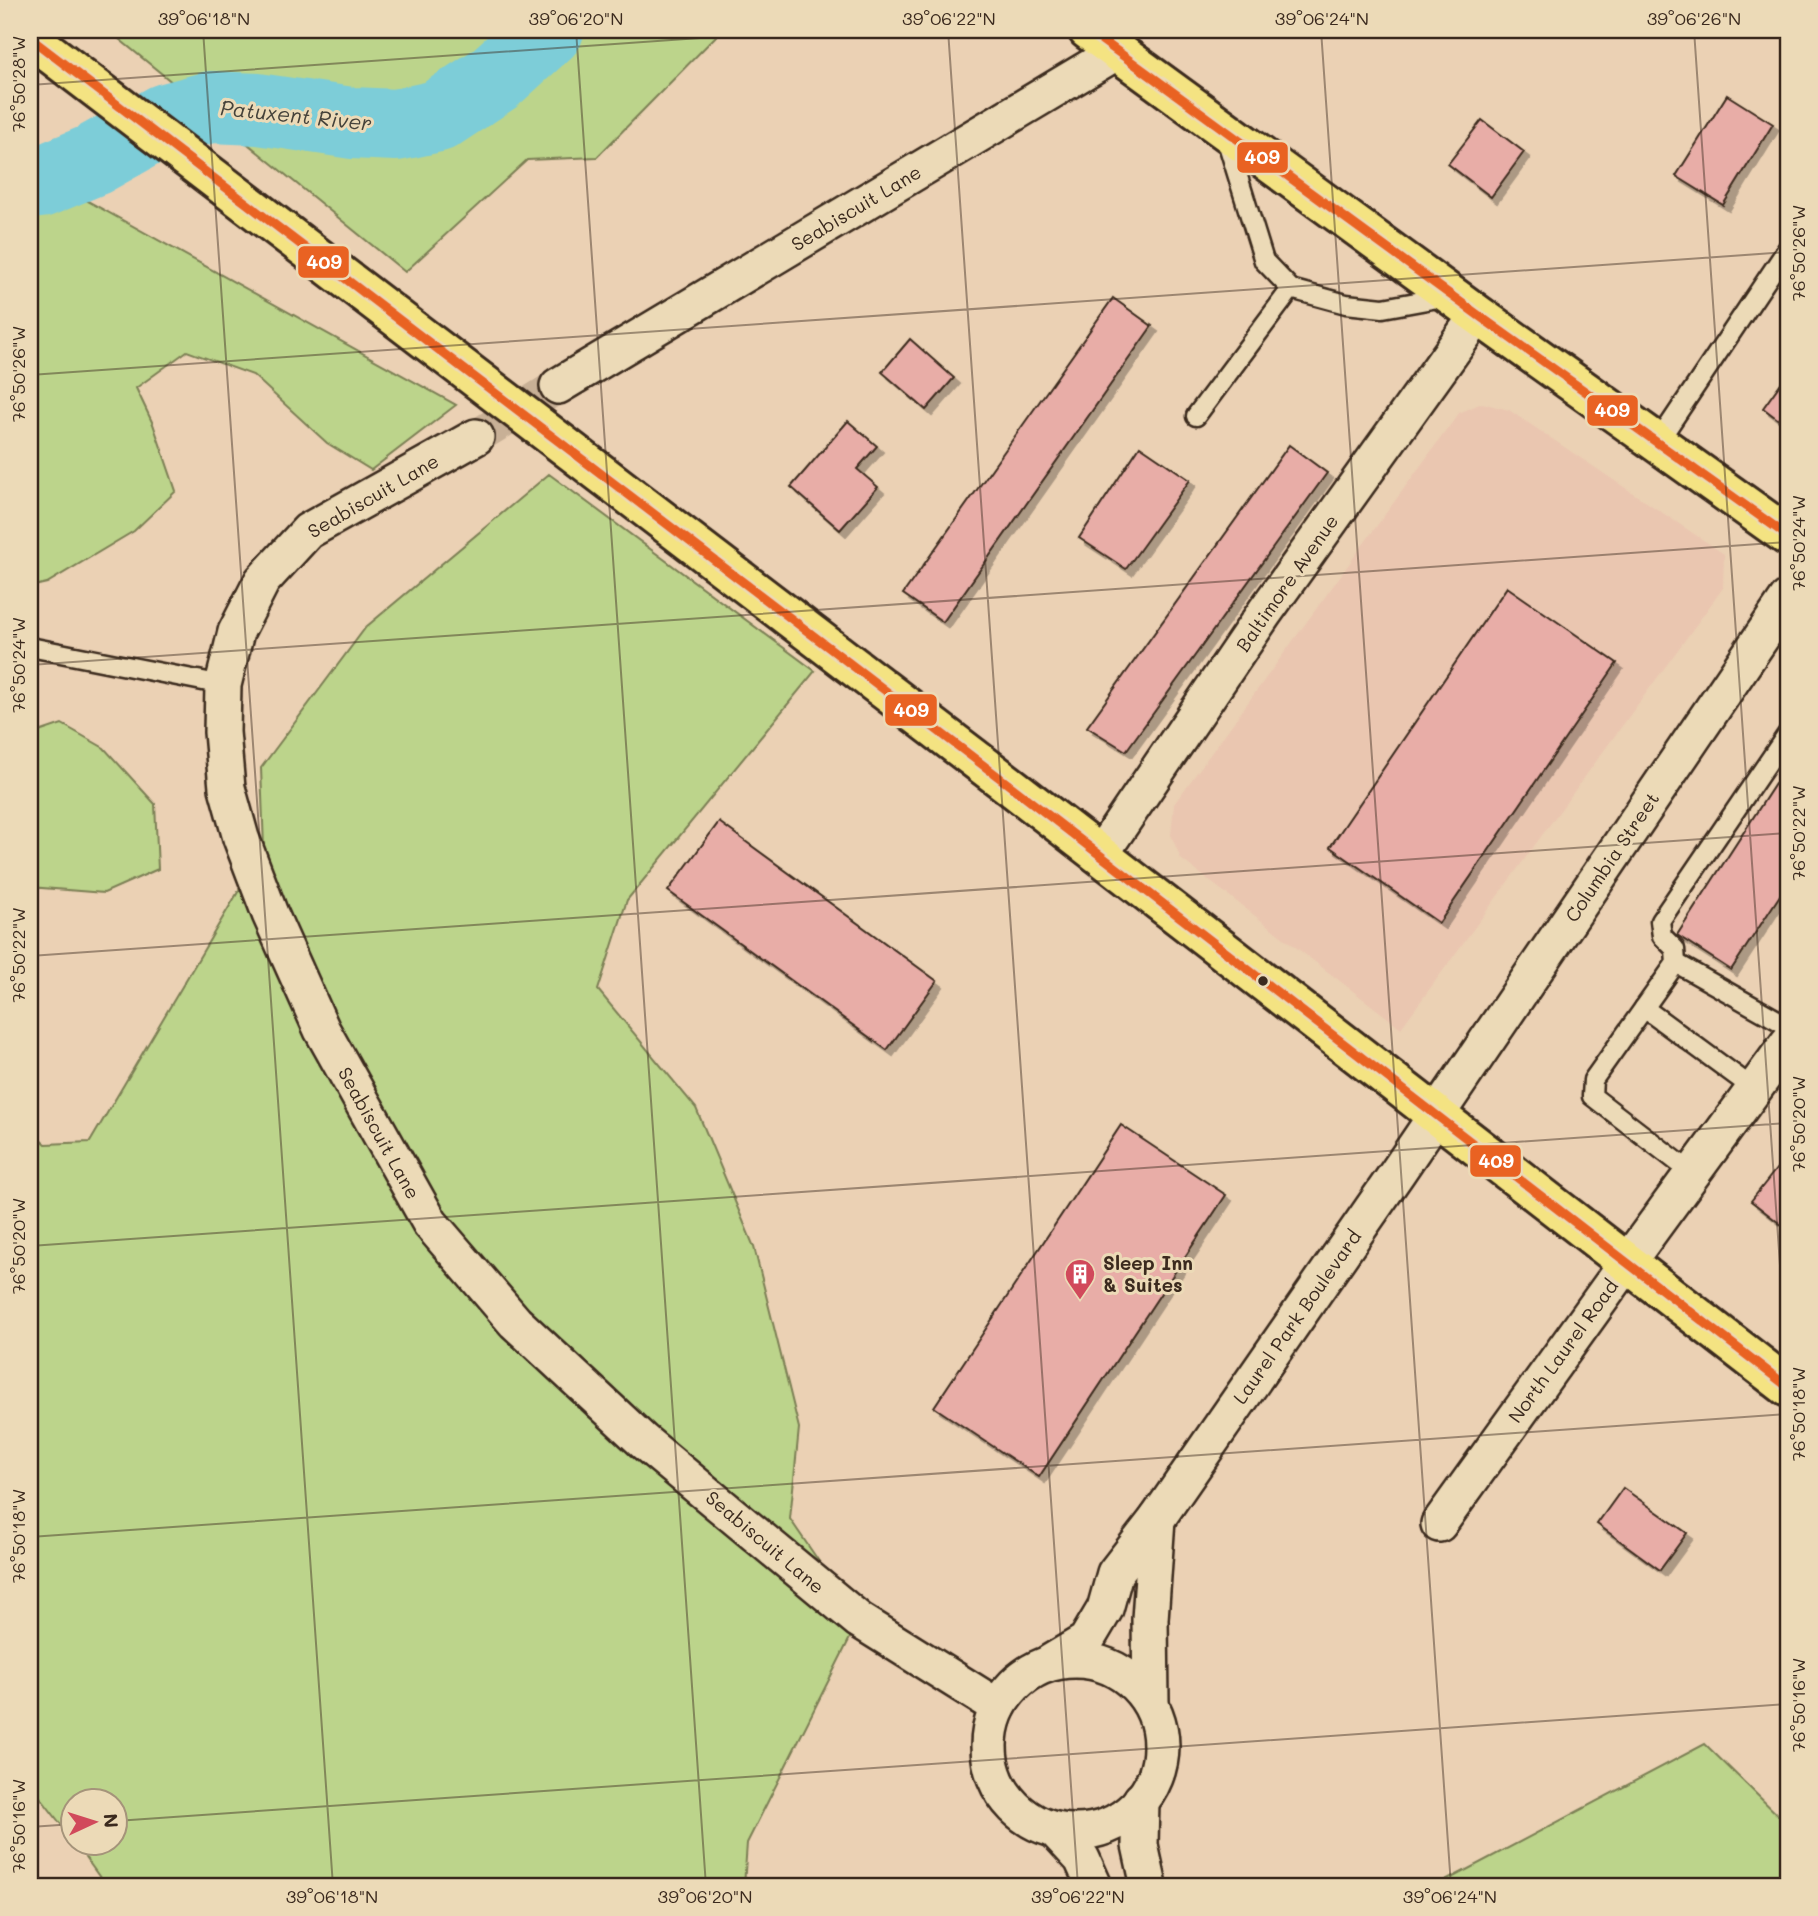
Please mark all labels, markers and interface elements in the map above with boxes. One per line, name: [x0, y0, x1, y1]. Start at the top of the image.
text: 39°06'18"N: [158, 6, 250, 30]
text: 39°06'20"N: [529, 6, 623, 30]
text: 39°06'22"N: [902, 6, 996, 30]
text: 39°06'24"N: [1275, 6, 1369, 30]
text: 39°06'26"N: [1647, 6, 1741, 30]
text: 76°50'28"W: [6, 36, 30, 132]
water label: Patuxent River: [219, 93, 373, 136]
line badge: 409: [1236, 141, 1289, 174]
text: 409: [1244, 144, 1280, 169]
street label: Seabiscuit Lane: [786, 159, 925, 256]
text: 76°50'26"W: [1786, 205, 1810, 301]
line badge: 409: [297, 245, 350, 279]
text: 409: [306, 249, 342, 274]
text: 76°50'26"W: [6, 326, 30, 422]
line badge: 409: [1586, 394, 1639, 427]
text: 409: [1594, 397, 1630, 422]
street label: Seabiscuit Lane: [303, 448, 443, 543]
text: 76°50'24"W: [1786, 495, 1810, 591]
street label: Baltimore Avenue: [1230, 509, 1343, 656]
text: 76°50'24"W: [6, 617, 30, 713]
line badge: 409: [884, 693, 938, 727]
text: 409: [893, 697, 929, 722]
text: 76°50'22"W: [1786, 785, 1810, 881]
street label: Columbia Street: [1559, 787, 1664, 926]
text: 76°50'22"W: [6, 907, 30, 1003]
unlabelled marker: [1256, 974, 1270, 988]
street label: Seabiscuit Lane: [333, 1062, 426, 1203]
text: 76°50'20"W: [1786, 1076, 1810, 1172]
line badge: 409: [1469, 1144, 1522, 1178]
text: 409: [1478, 1148, 1514, 1173]
text: 76°50'20"W: [6, 1198, 30, 1294]
street label: Laurel Park Boulevard: [1227, 1225, 1366, 1409]
place label: Sleep Inn & Suites: [1103, 1250, 1193, 1297]
building icon: Sleep Inn & Suites: [1063, 1257, 1097, 1301]
street label: North Laurel Road: [1502, 1274, 1623, 1428]
text: 76°50'18"W: [1786, 1367, 1810, 1461]
street label: Seabiscuit Lane: [701, 1485, 830, 1599]
text: 76°50'18"W: [6, 1489, 30, 1583]
text: 76°50'16"W: [1786, 1658, 1810, 1752]
text: 76°50'16"W: [6, 1779, 30, 1873]
north arrow: [60, 1786, 130, 1856]
text: N: [98, 1813, 124, 1829]
text: 39°06'18"N: [286, 1884, 378, 1908]
text: 39°06'20"N: [658, 1884, 752, 1908]
text: 39°06'22"N: [1031, 1884, 1125, 1908]
text: 39°06'24"N: [1403, 1884, 1497, 1908]

